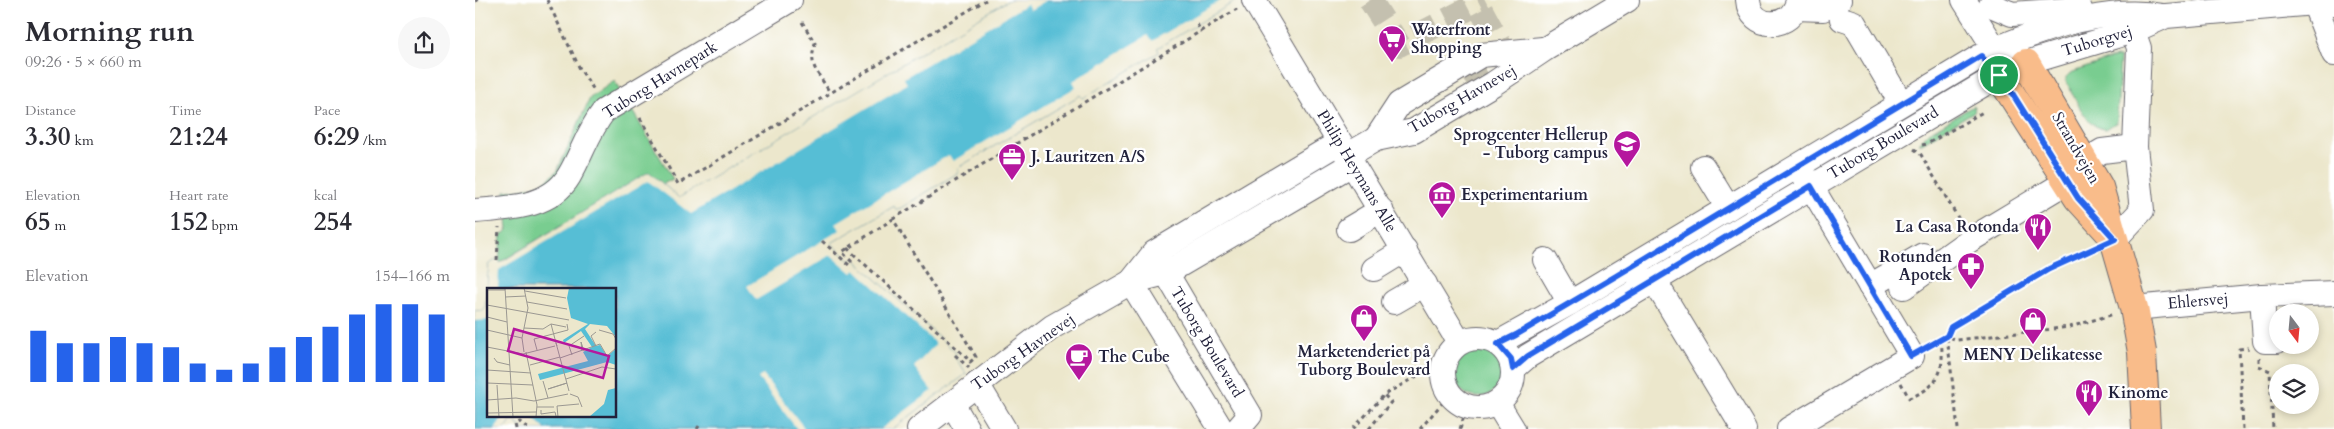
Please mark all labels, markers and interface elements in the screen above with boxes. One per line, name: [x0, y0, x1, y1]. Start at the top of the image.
text: Morning run: [25, 13, 194, 51]
button: share: [398, 17, 450, 69]
place label: Waterfront Shopping: [1410, 19, 1491, 59]
street label: Tuborgvej: [2059, 20, 2135, 62]
supermarket icon: Waterfront Shopping: [1377, 24, 1407, 63]
street label: Tuborg Havnepark: [598, 36, 722, 124]
text: 09:26 · 5 × 660 m: [25, 51, 142, 73]
pin: [1978, 54, 2020, 96]
street label: Tuborg Havnevej: [1404, 59, 1520, 139]
icon: arrive: [1985, 61, 2013, 89]
text: Distance: [25, 101, 76, 120]
text: Time: [169, 101, 202, 120]
text: Pace: [314, 101, 341, 120]
street label: Tuborg Boulevard: [1823, 101, 1943, 185]
street label: Philip Heymans Alle: [1312, 106, 1402, 236]
street label: Strandvejen: [2047, 108, 2105, 188]
text: 3.30: [25, 120, 71, 154]
text: 21:24: [169, 120, 228, 154]
text: 6:29: [314, 120, 359, 154]
place label: Sprogcenter Hellerup - Tuborg campus: [1454, 124, 1608, 164]
school or university icon: Sprogcenter Hellerup - Tuborg campus: [1612, 129, 1642, 168]
text: km: [71, 131, 94, 150]
text: /km: [359, 131, 387, 150]
office icon: J. Lauritzen A/S: [997, 142, 1027, 181]
place label: J. Lauritzen A/S: [1029, 146, 1145, 168]
museum icon: Experimentarium: [1427, 180, 1457, 219]
place label: Experimentarium: [1461, 184, 1588, 206]
text: Elevation: [25, 186, 81, 205]
text: Heart rate: [169, 186, 229, 205]
text: kcal: [314, 186, 337, 205]
text: 65: [25, 205, 51, 239]
text: 152: [169, 205, 208, 239]
text: 254: [314, 205, 352, 239]
restaurant icon: La Casa Rotonda: [2023, 212, 2053, 251]
text: m: [51, 216, 66, 235]
text: bpm: [208, 216, 238, 235]
place label: La Casa Rotonda: [1895, 216, 2019, 238]
place label: Rotunden Apotek: [1879, 246, 1953, 286]
pharmacy icon: Rotunden Apotek: [1956, 251, 1986, 290]
text: Elevation: [25, 265, 89, 287]
text: 154–166 m: [374, 265, 450, 287]
street label: Tuborg Boulevard: [1165, 282, 1249, 402]
street label: Ehlersvej: [2167, 287, 2229, 315]
inset map: [487, 288, 616, 416]
shop icon: Marketenderiet på Tuborg Boulevard: [1349, 303, 1379, 342]
north arrow: [2269, 304, 2319, 354]
map controls: [2269, 304, 2319, 414]
shop icon: MENY Delikatesse: [2018, 306, 2048, 345]
street label: Tuborg Havnevej: [967, 308, 1079, 396]
place label: Marketenderiet på Tuborg Boulevard: [1298, 341, 1430, 381]
cafe icon: The Cube: [1064, 342, 1094, 381]
place label: MENY Delikatesse: [1963, 344, 2103, 366]
place label: The Cube: [1098, 346, 1170, 368]
button: layers: [2269, 364, 2319, 414]
restaurant icon: Kinome: [2074, 378, 2104, 417]
place label: Kinome: [2108, 382, 2168, 404]

